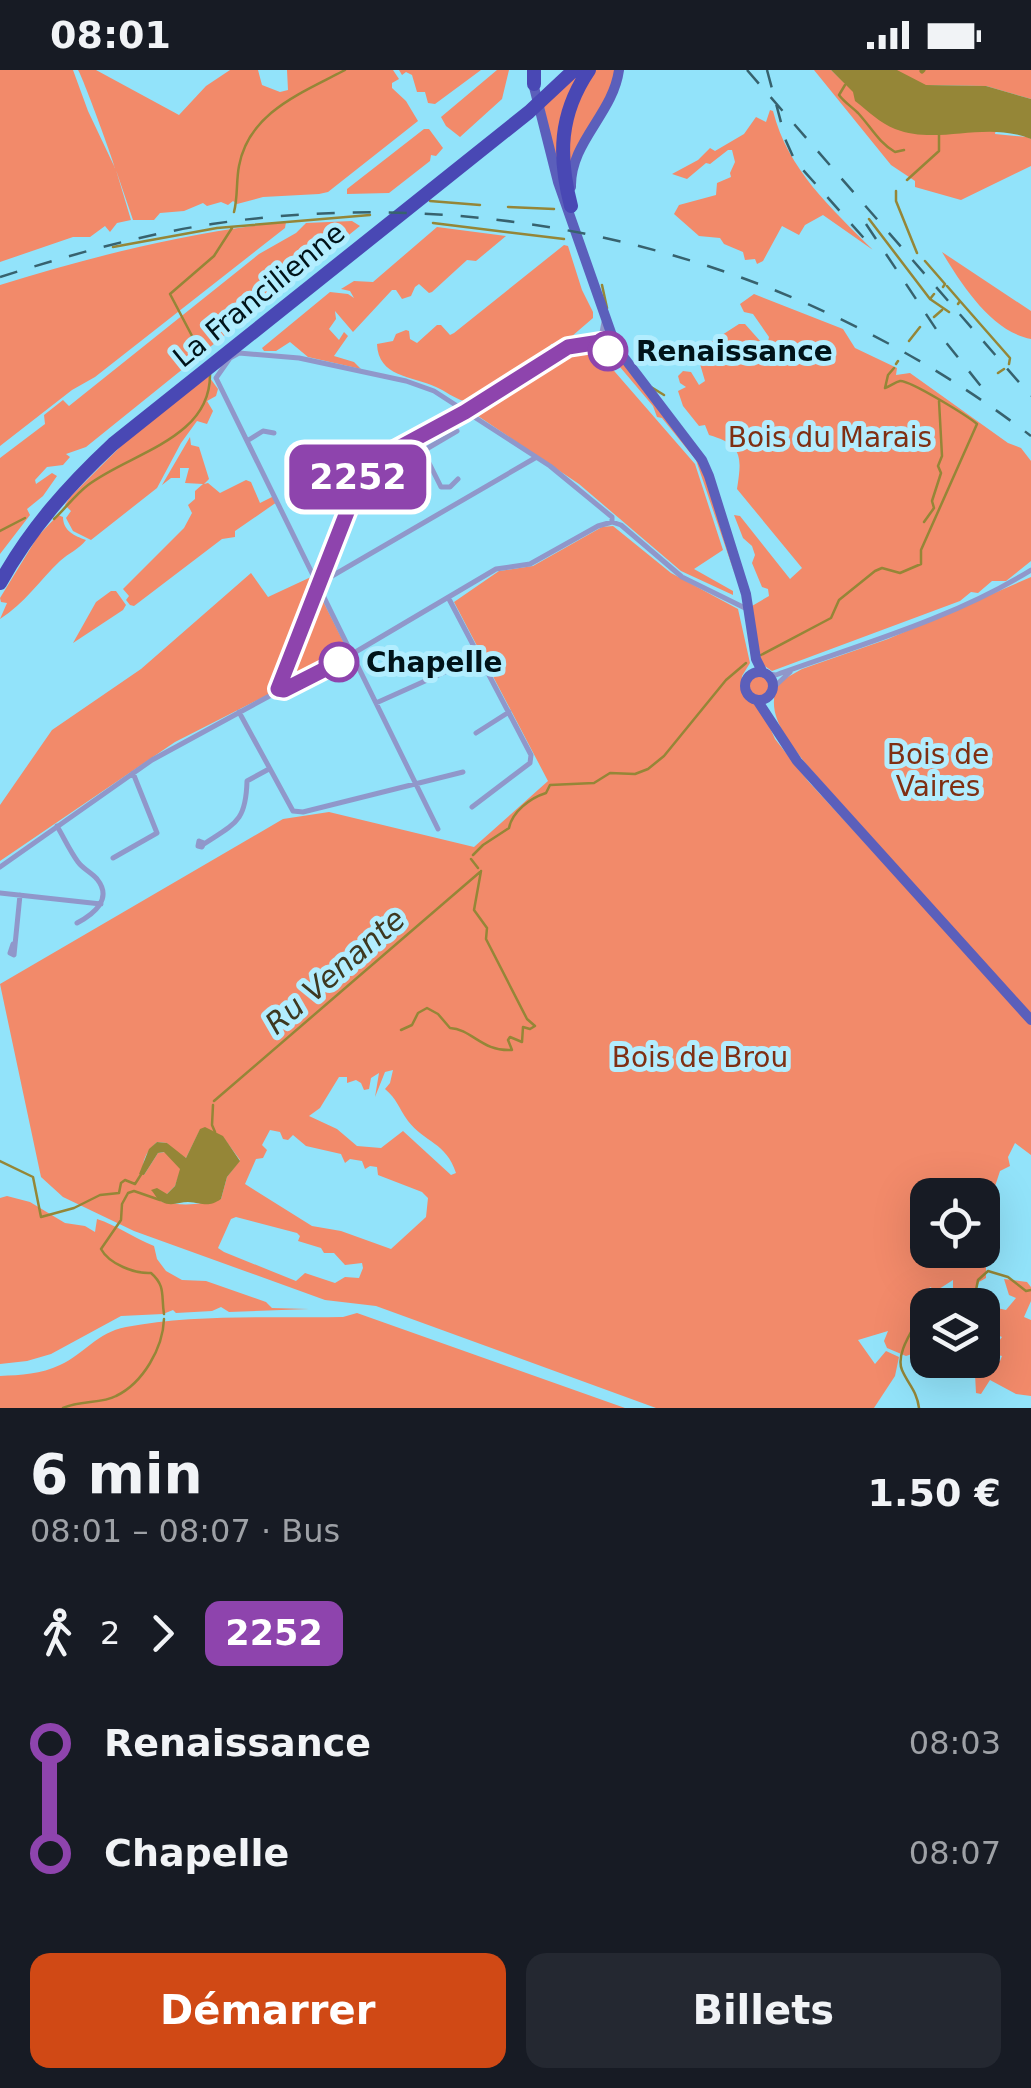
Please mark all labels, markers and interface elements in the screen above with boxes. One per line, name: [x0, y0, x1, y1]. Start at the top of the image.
text: 08:01: [50, 13, 171, 57]
street label: La Francilienne: [167, 216, 351, 374]
marker: Renaissance: [589, 332, 627, 370]
place label: Renaissance: [636, 335, 833, 368]
park label: Bois du Marais: [728, 421, 932, 454]
line badge: 2252: [288, 444, 428, 510]
text: 2252: [309, 457, 407, 497]
marker: Chapelle: [320, 643, 358, 681]
place label: Chapelle: [366, 646, 503, 679]
park label: Bois de Vaires: [887, 738, 989, 803]
water label: Ru Venante: [258, 901, 412, 1041]
park label: Bois de Brou: [612, 1041, 788, 1074]
map controls: [910, 1178, 1000, 1378]
button: locate: [910, 1178, 1000, 1268]
button: layers: [910, 1288, 1000, 1378]
text: 6 min: [30, 1442, 203, 1506]
text: 1.50 €: [868, 1471, 1001, 1515]
text: 08:01 – 08:07 · Bus: [30, 1512, 340, 1550]
icon: walk: [30, 1606, 85, 1661]
icon: forward: [135, 1606, 190, 1661]
text: 2252: [225, 1613, 323, 1653]
text: 2: [100, 1614, 120, 1652]
text: Renaissance: [104, 1721, 371, 1765]
text: 08:03: [909, 1724, 1001, 1762]
text: Chapelle: [104, 1831, 289, 1875]
text: 08:07: [909, 1834, 1001, 1872]
button: Démarrer: [30, 1953, 506, 2068]
button: Billets: [526, 1953, 1001, 2068]

